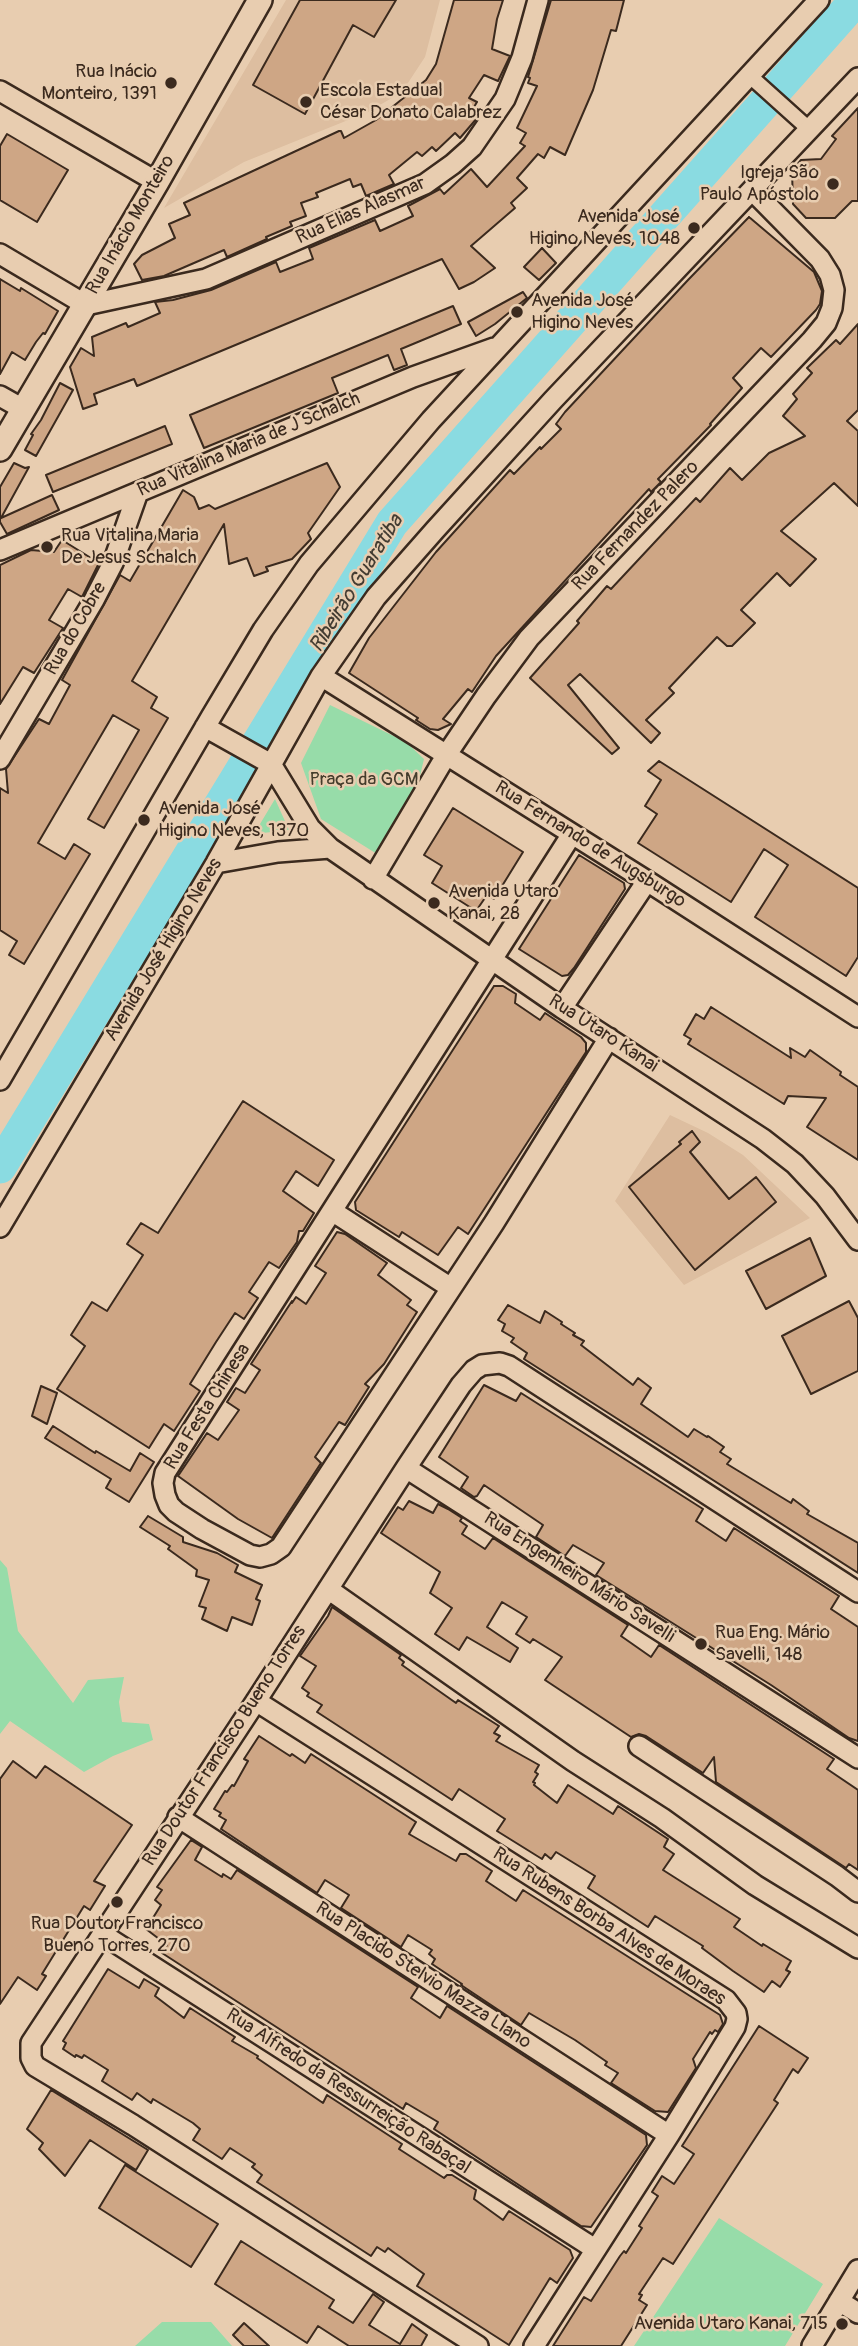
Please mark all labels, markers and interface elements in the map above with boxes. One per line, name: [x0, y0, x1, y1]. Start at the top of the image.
place label: Rua Inácio Monteiro, 1391: [42, 61, 157, 105]
marker: Rua Inácio Monteiro, 1391: [163, 75, 179, 91]
place label: Escola Estadual César Donato Calabrez: [320, 80, 502, 124]
marker: Escola Estadual César Donato Calabrez: [298, 94, 314, 110]
street label: Rua Inácio Monteiro: [82, 151, 180, 299]
place label: Igreja São Paulo Apóstolo: [700, 162, 819, 206]
street label: Rua Elias Alasmar: [293, 172, 429, 250]
marker: Igreja São Paulo Apóstolo: [825, 176, 841, 192]
place label: Avenida José Higino Neves, 1048: [529, 206, 680, 250]
marker: Avenida José Higino Neves, 1048: [686, 220, 702, 236]
place label: Avenida José Higino Neves: [531, 290, 634, 334]
marker: Avenida José Higino Neves: [509, 304, 525, 320]
street label: Rua Vitalina Maria de J Schalch: [134, 388, 364, 502]
street label: Rua Fernandez Palero: [568, 456, 704, 596]
water label: Ribeirão Guaratiba: [305, 510, 409, 658]
place label: Rua Vitalina Maria De Jesus Schalch: [61, 525, 199, 569]
marker: Rua Vitalina Maria De Jesus Schalch: [39, 539, 55, 555]
street label: Rua do Cobre: [40, 578, 112, 680]
park label: Praça da GCM: [310, 769, 418, 791]
street label: Rua Fernando de Augsburgo: [490, 777, 690, 913]
place label: Avenida José Higino Neves, 1370: [158, 798, 309, 842]
marker: Avenida José Higino Neves, 1370: [136, 812, 152, 828]
street label: Avenida José Higino Neves: [100, 854, 228, 1046]
place label: Avenida Utaro Kanai, 28: [448, 881, 559, 925]
marker: Avenida Utaro Kanai, 28: [426, 895, 442, 911]
street label: Rua Utaro Kanai: [544, 990, 662, 1078]
street label: Rua Festa Chinesa: [160, 1340, 256, 1474]
street label: Rua Engenheiro Mário Savelli: [479, 1508, 679, 1648]
street label: Rua Doutor Francisco Bueno Torres: [139, 1621, 311, 1871]
place label: Rua Eng. Mário Savelli, 148: [715, 1622, 830, 1666]
marker: Rua Eng. Mário Savelli, 148: [693, 1636, 709, 1652]
street label: Rua Rubens Borba Alves de Moraes: [488, 1843, 730, 2011]
marker: Rua Doutor Francisco Bueno Torres, 270: [109, 1894, 125, 1910]
street label: Rua Placido Stelvio Mazza Llano: [311, 1898, 535, 2054]
place label: Rua Doutor Francisco Bueno Torres, 270: [31, 1913, 203, 1957]
street label: Rua Alfredo da Ressurreição Rabaçal: [221, 2004, 475, 2180]
place label: Avenida Utaro Kanai, 715: [634, 2313, 828, 2335]
marker: Avenida Utaro Kanai, 715: [834, 2316, 850, 2332]

